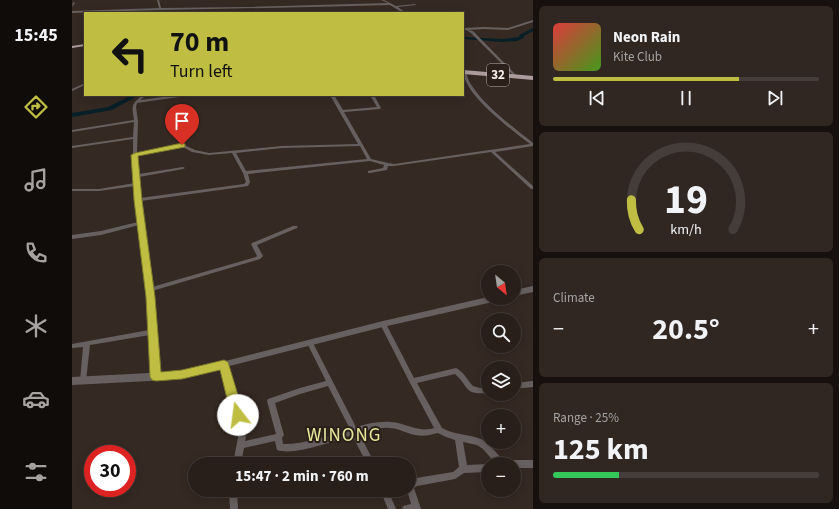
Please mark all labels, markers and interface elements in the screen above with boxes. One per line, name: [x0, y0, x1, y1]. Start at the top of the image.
text: 70 m: [170, 22, 229, 62]
text: 15:45: [14, 23, 58, 48]
text: Neon Rain: [613, 27, 680, 48]
icon: left: [104, 28, 156, 80]
text: Kite Club: [613, 48, 662, 66]
text: Turn left: [170, 59, 232, 84]
road number: 32: [487, 64, 509, 86]
icon: previous: [586, 87, 608, 109]
icon: pause: [675, 87, 697, 109]
icon: next: [764, 87, 786, 109]
icon: directions: [22, 93, 50, 121]
pin: [165, 104, 199, 145]
icon: arrive: [171, 110, 193, 132]
icon: music: [22, 166, 50, 194]
text: 19: [664, 169, 708, 229]
text: km/h: [670, 218, 702, 239]
icon: phone: [22, 239, 50, 267]
north arrow: [481, 265, 521, 305]
map controls: [481, 265, 521, 497]
text: Climate: [553, 289, 595, 307]
text: 20.5°: [652, 308, 720, 351]
icon: climate: [22, 312, 50, 340]
button: search: [481, 313, 521, 353]
text: −: [553, 313, 564, 345]
text: +: [808, 313, 819, 345]
button: layers: [481, 361, 521, 401]
icon: car: [22, 385, 50, 413]
position arrow: [217, 394, 259, 436]
button: +: [481, 409, 521, 449]
text: Range · 25%: [553, 409, 619, 427]
district label: WINONG: [307, 422, 381, 449]
text: 125 km: [553, 428, 649, 471]
speed limit sign: 30: [84, 445, 136, 497]
button: −: [481, 457, 521, 497]
icon: filters: [22, 458, 50, 486]
text: 15:47 · 2 min · 760 m: [235, 466, 369, 487]

